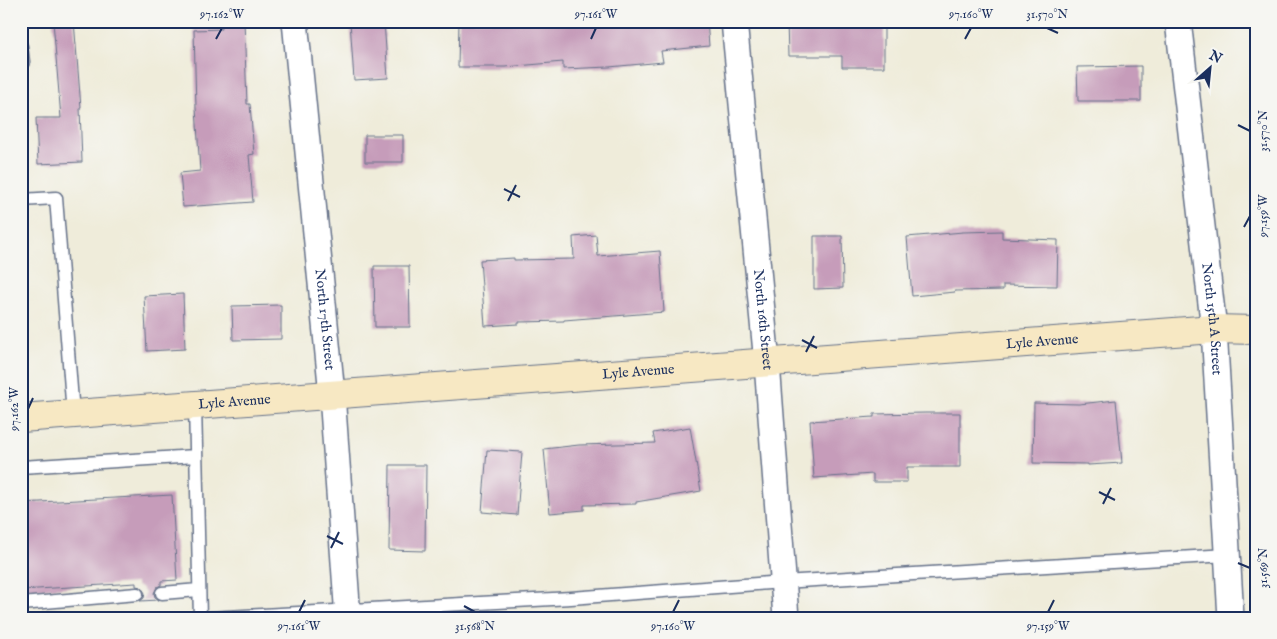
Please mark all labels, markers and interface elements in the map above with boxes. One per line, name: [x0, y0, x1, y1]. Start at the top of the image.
text: 97.162°W: [199, 7, 244, 22]
text: 97.161°W: [574, 7, 618, 22]
text: 97.160°W: [948, 7, 994, 22]
text: 31.570°N: [1026, 7, 1068, 22]
north arrow: [1184, 42, 1234, 92]
text: N: [1205, 46, 1225, 68]
text: 31.570°N: [1256, 110, 1271, 152]
text: 97.159°W: [1256, 194, 1271, 238]
street label: North 15th A Street: [1197, 262, 1226, 376]
street label: North 17th Street: [311, 268, 339, 371]
street label: North 16th Street: [749, 268, 777, 371]
street label: Lyle Avenue: [1005, 330, 1080, 353]
street label: Lyle Avenue: [601, 360, 676, 384]
text: 97.162°W: [7, 387, 22, 432]
street label: Lyle Avenue: [198, 390, 272, 414]
text: 31.569°N: [1256, 547, 1271, 588]
text: 97.161°W: [277, 619, 321, 634]
text: 31.568°N: [455, 619, 496, 634]
text: 97.160°W: [650, 619, 696, 634]
text: 97.159°W: [1026, 619, 1070, 634]

